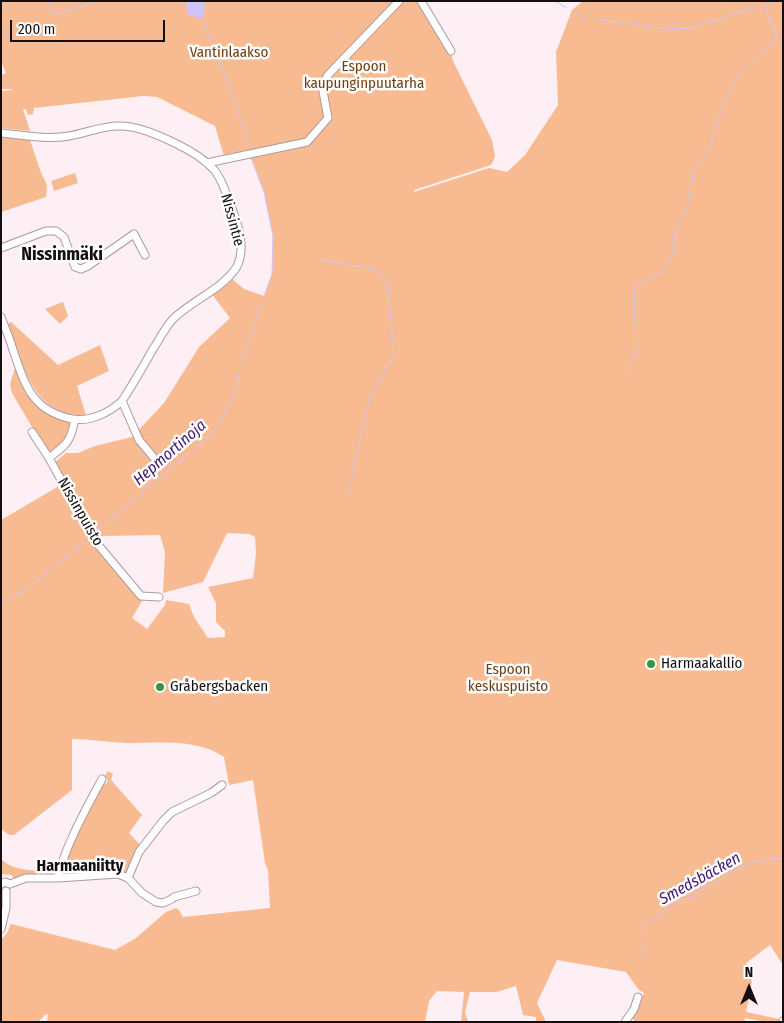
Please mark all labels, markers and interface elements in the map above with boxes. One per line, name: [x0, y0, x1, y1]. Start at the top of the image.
scale bar: [12, 10, 168, 42]
text: 200 m: [18, 20, 55, 38]
park label: Vantinlaakso: [190, 44, 268, 62]
park label: Espoon kaupunginpuutarha: [304, 58, 424, 93]
street label: Nissintie: [216, 192, 248, 248]
district label: Nissinmäki: [21, 244, 103, 266]
water label: Hepmortinoja: [130, 416, 210, 490]
street label: Nissinpuisto: [53, 475, 107, 549]
place label: Harmaakallio: [661, 655, 742, 673]
marker: Harmaakallio: [645, 658, 657, 670]
park label: Espoon keskuspuisto: [468, 661, 548, 696]
place label: Gråbergsbacken: [170, 678, 268, 696]
marker: Gråbergsbacken: [154, 681, 166, 693]
water label: Smedsbäcken: [656, 849, 744, 909]
district label: Harmaaniitty: [37, 857, 123, 877]
north arrow: [724, 963, 774, 1013]
text: N: [745, 964, 753, 981]

